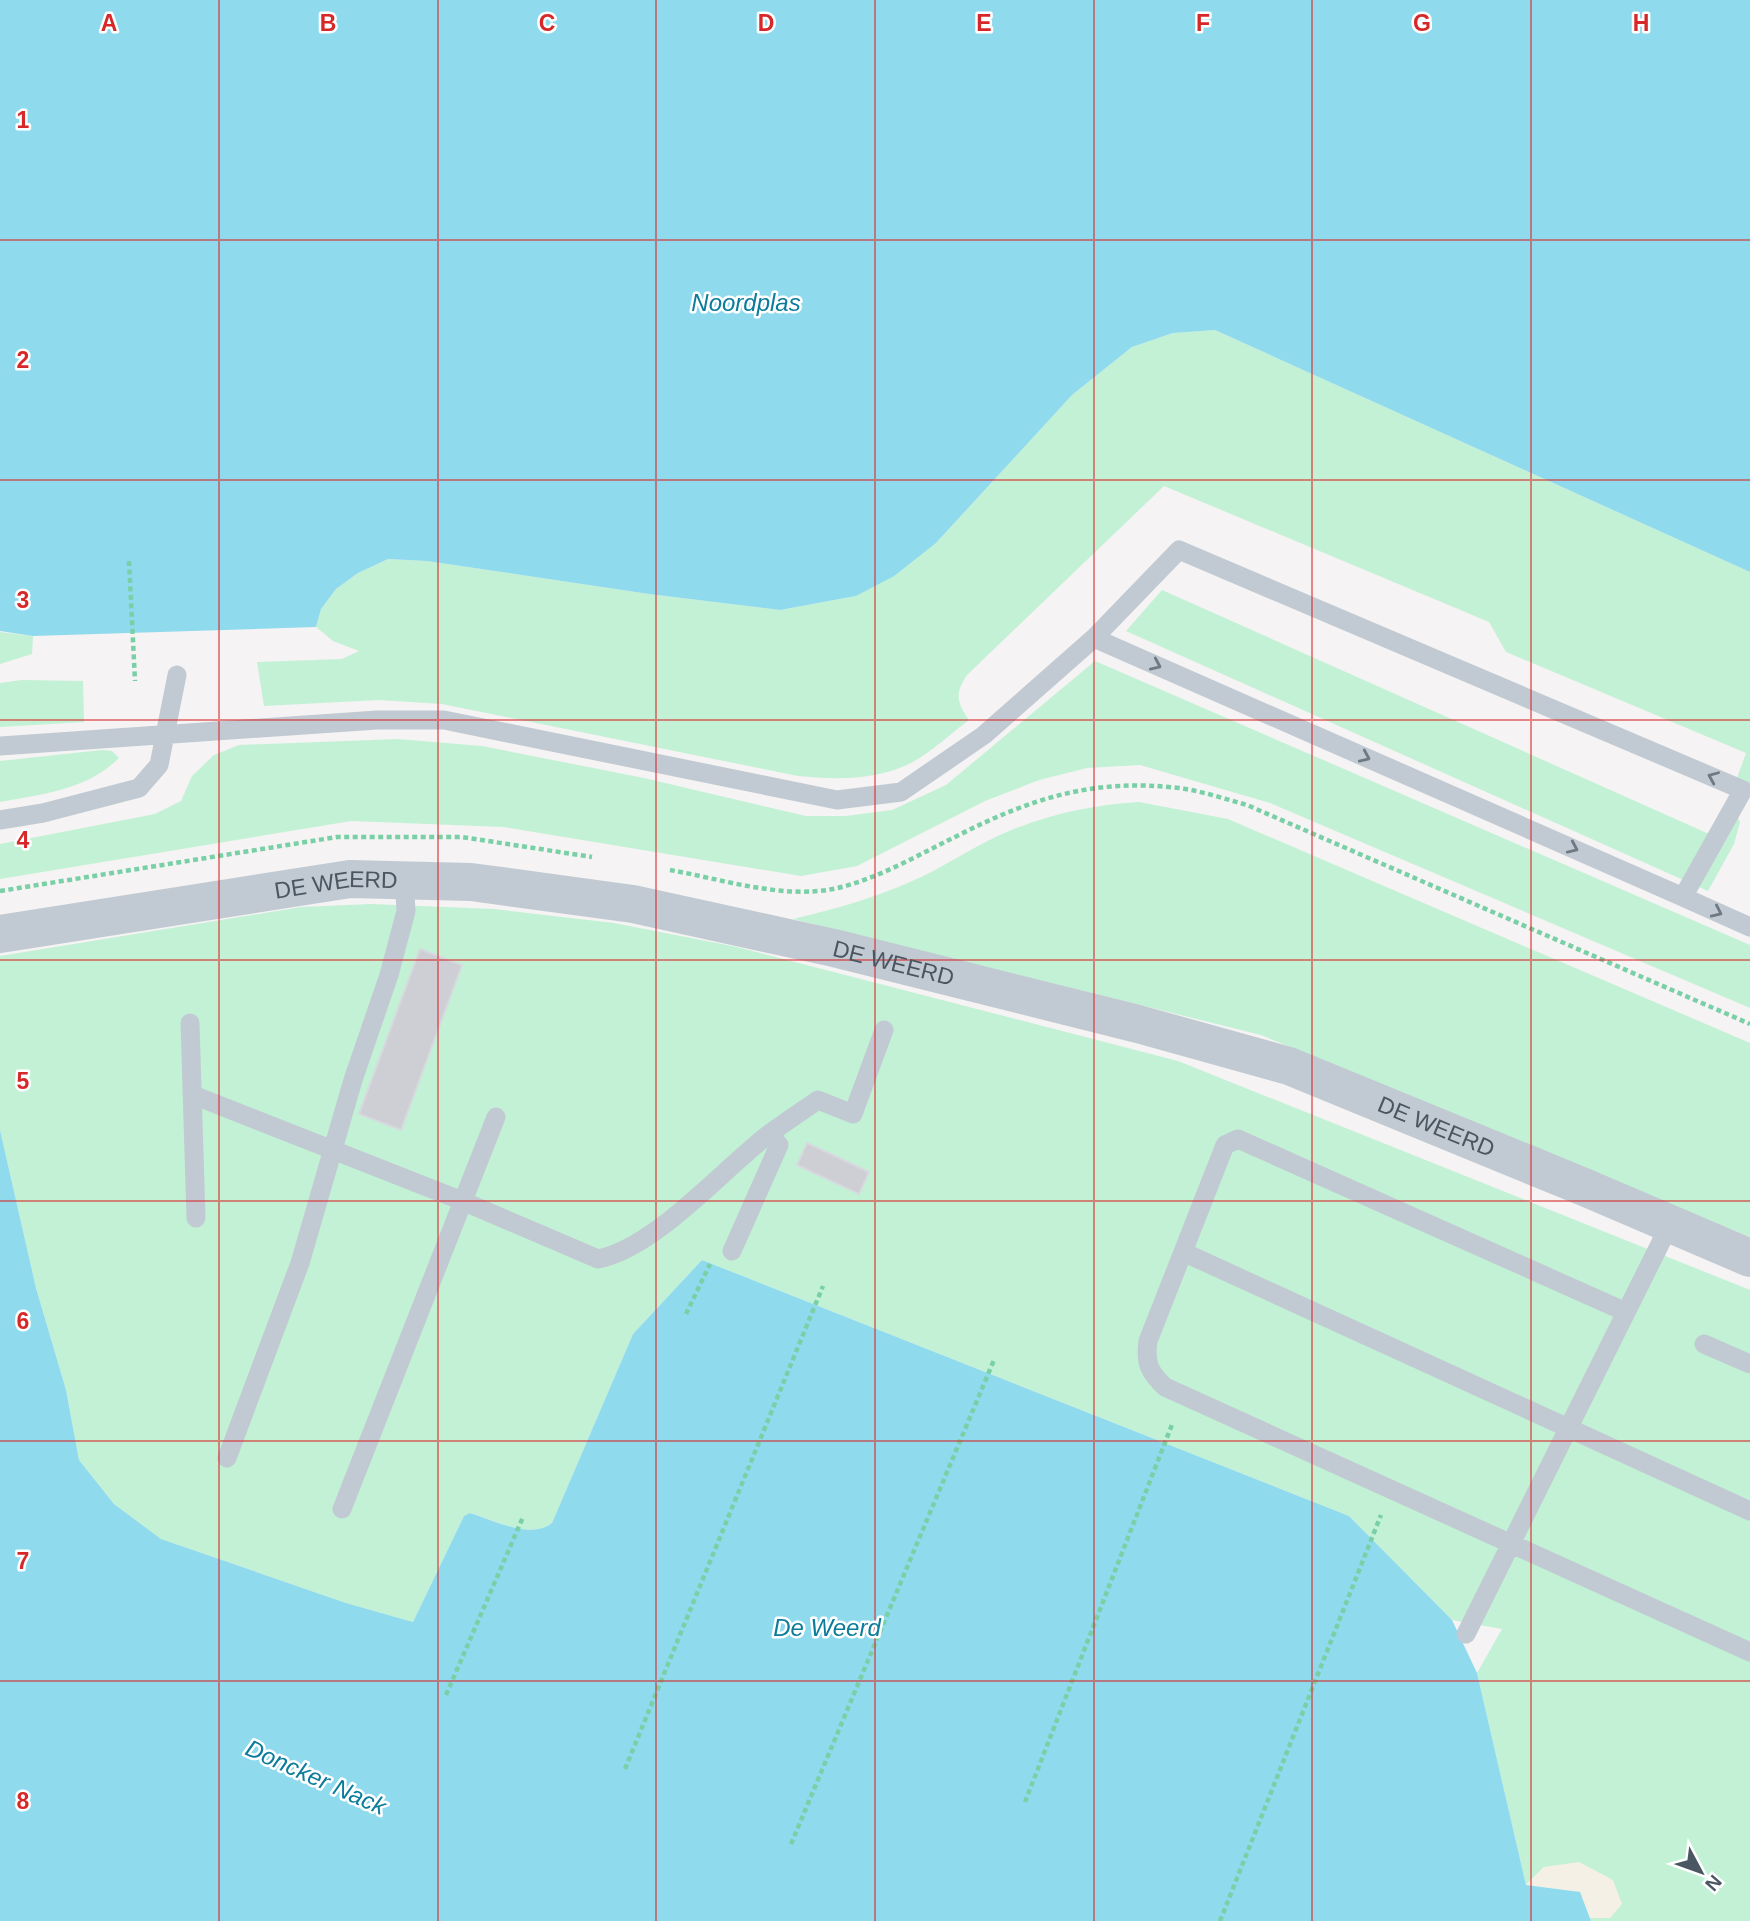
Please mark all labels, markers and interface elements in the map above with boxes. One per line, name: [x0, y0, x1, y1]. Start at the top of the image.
text: A: [101, 10, 117, 36]
text: B: [320, 10, 336, 36]
text: C: [539, 10, 555, 36]
text: D: [758, 10, 774, 36]
text: E: [976, 10, 992, 36]
text: F: [1196, 10, 1210, 36]
text: G: [1413, 10, 1431, 36]
text: H: [1633, 10, 1649, 36]
text: 1: [17, 107, 30, 133]
water label: Noordplas: [691, 289, 801, 316]
text: 2: [17, 347, 29, 373]
text: 3: [17, 587, 29, 613]
one-way arrow: [1149, 657, 1161, 671]
one-way arrow: [1357, 749, 1370, 763]
one-way arrow: [1707, 771, 1720, 785]
text: 4: [17, 827, 30, 853]
one-way arrow: [1566, 840, 1578, 854]
street label: DE WEERD: [273, 866, 398, 904]
one-way arrow: [1710, 904, 1722, 918]
street label: DE WEERD: [830, 935, 957, 991]
text: 5: [17, 1068, 30, 1094]
street label: DE WEERD: [1374, 1091, 1499, 1162]
text: 6: [17, 1308, 29, 1334]
text: 7: [17, 1548, 29, 1574]
water label: De Weerd: [773, 1614, 881, 1641]
water label: Doncker Nack: [242, 1734, 392, 1821]
text: 8: [17, 1788, 30, 1814]
north arrow: [1666, 1837, 1736, 1907]
text: N: [1701, 1871, 1726, 1895]

